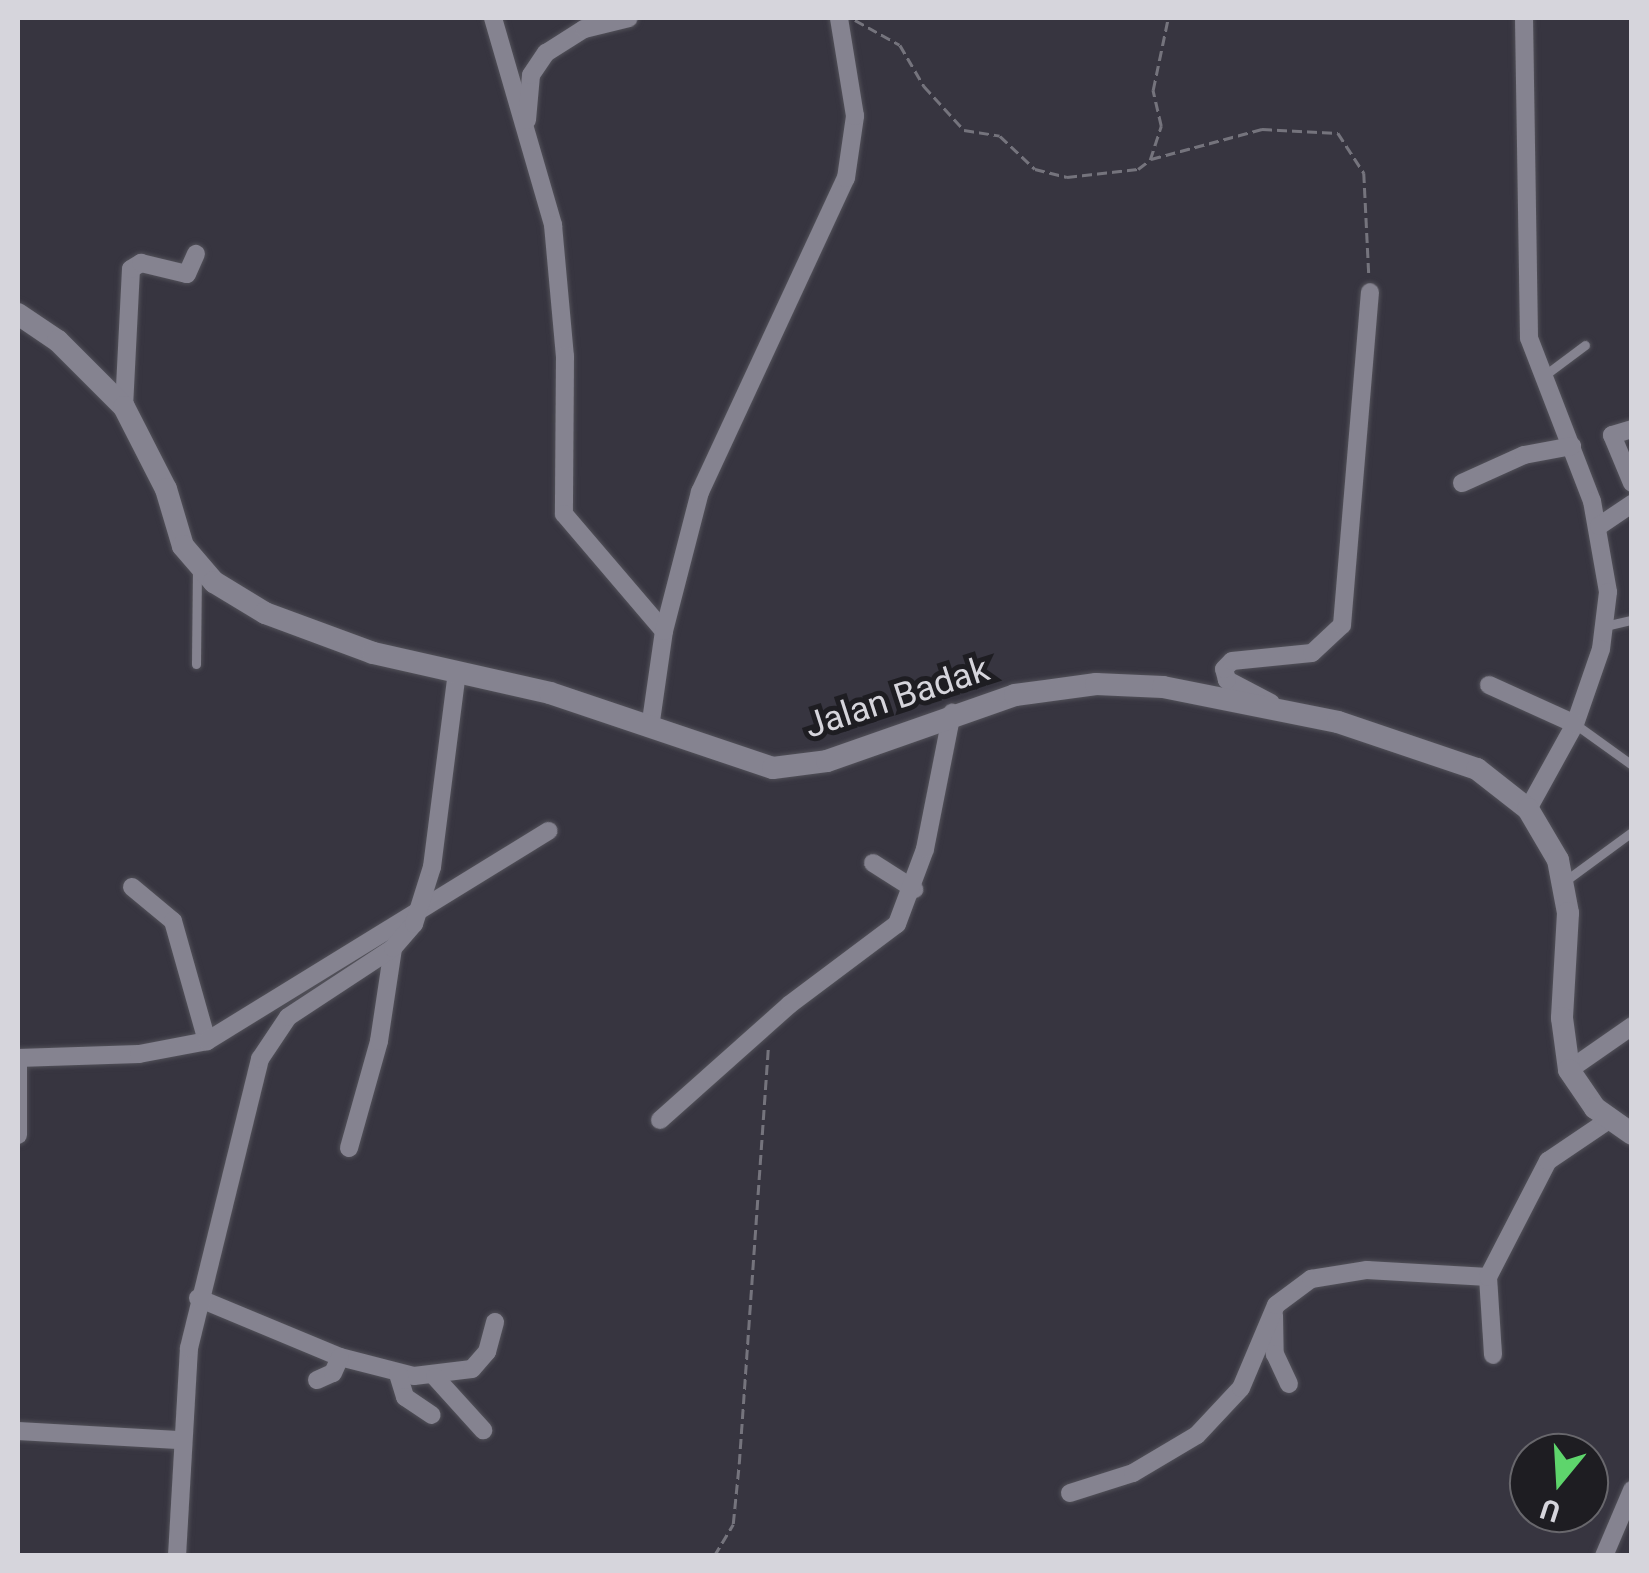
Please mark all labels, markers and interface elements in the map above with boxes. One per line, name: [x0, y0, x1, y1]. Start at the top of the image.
street label: Jalan Badak: [800, 648, 994, 748]
north arrow: [1509, 1433, 1609, 1533]
text: U: [1536, 1492, 1564, 1529]

